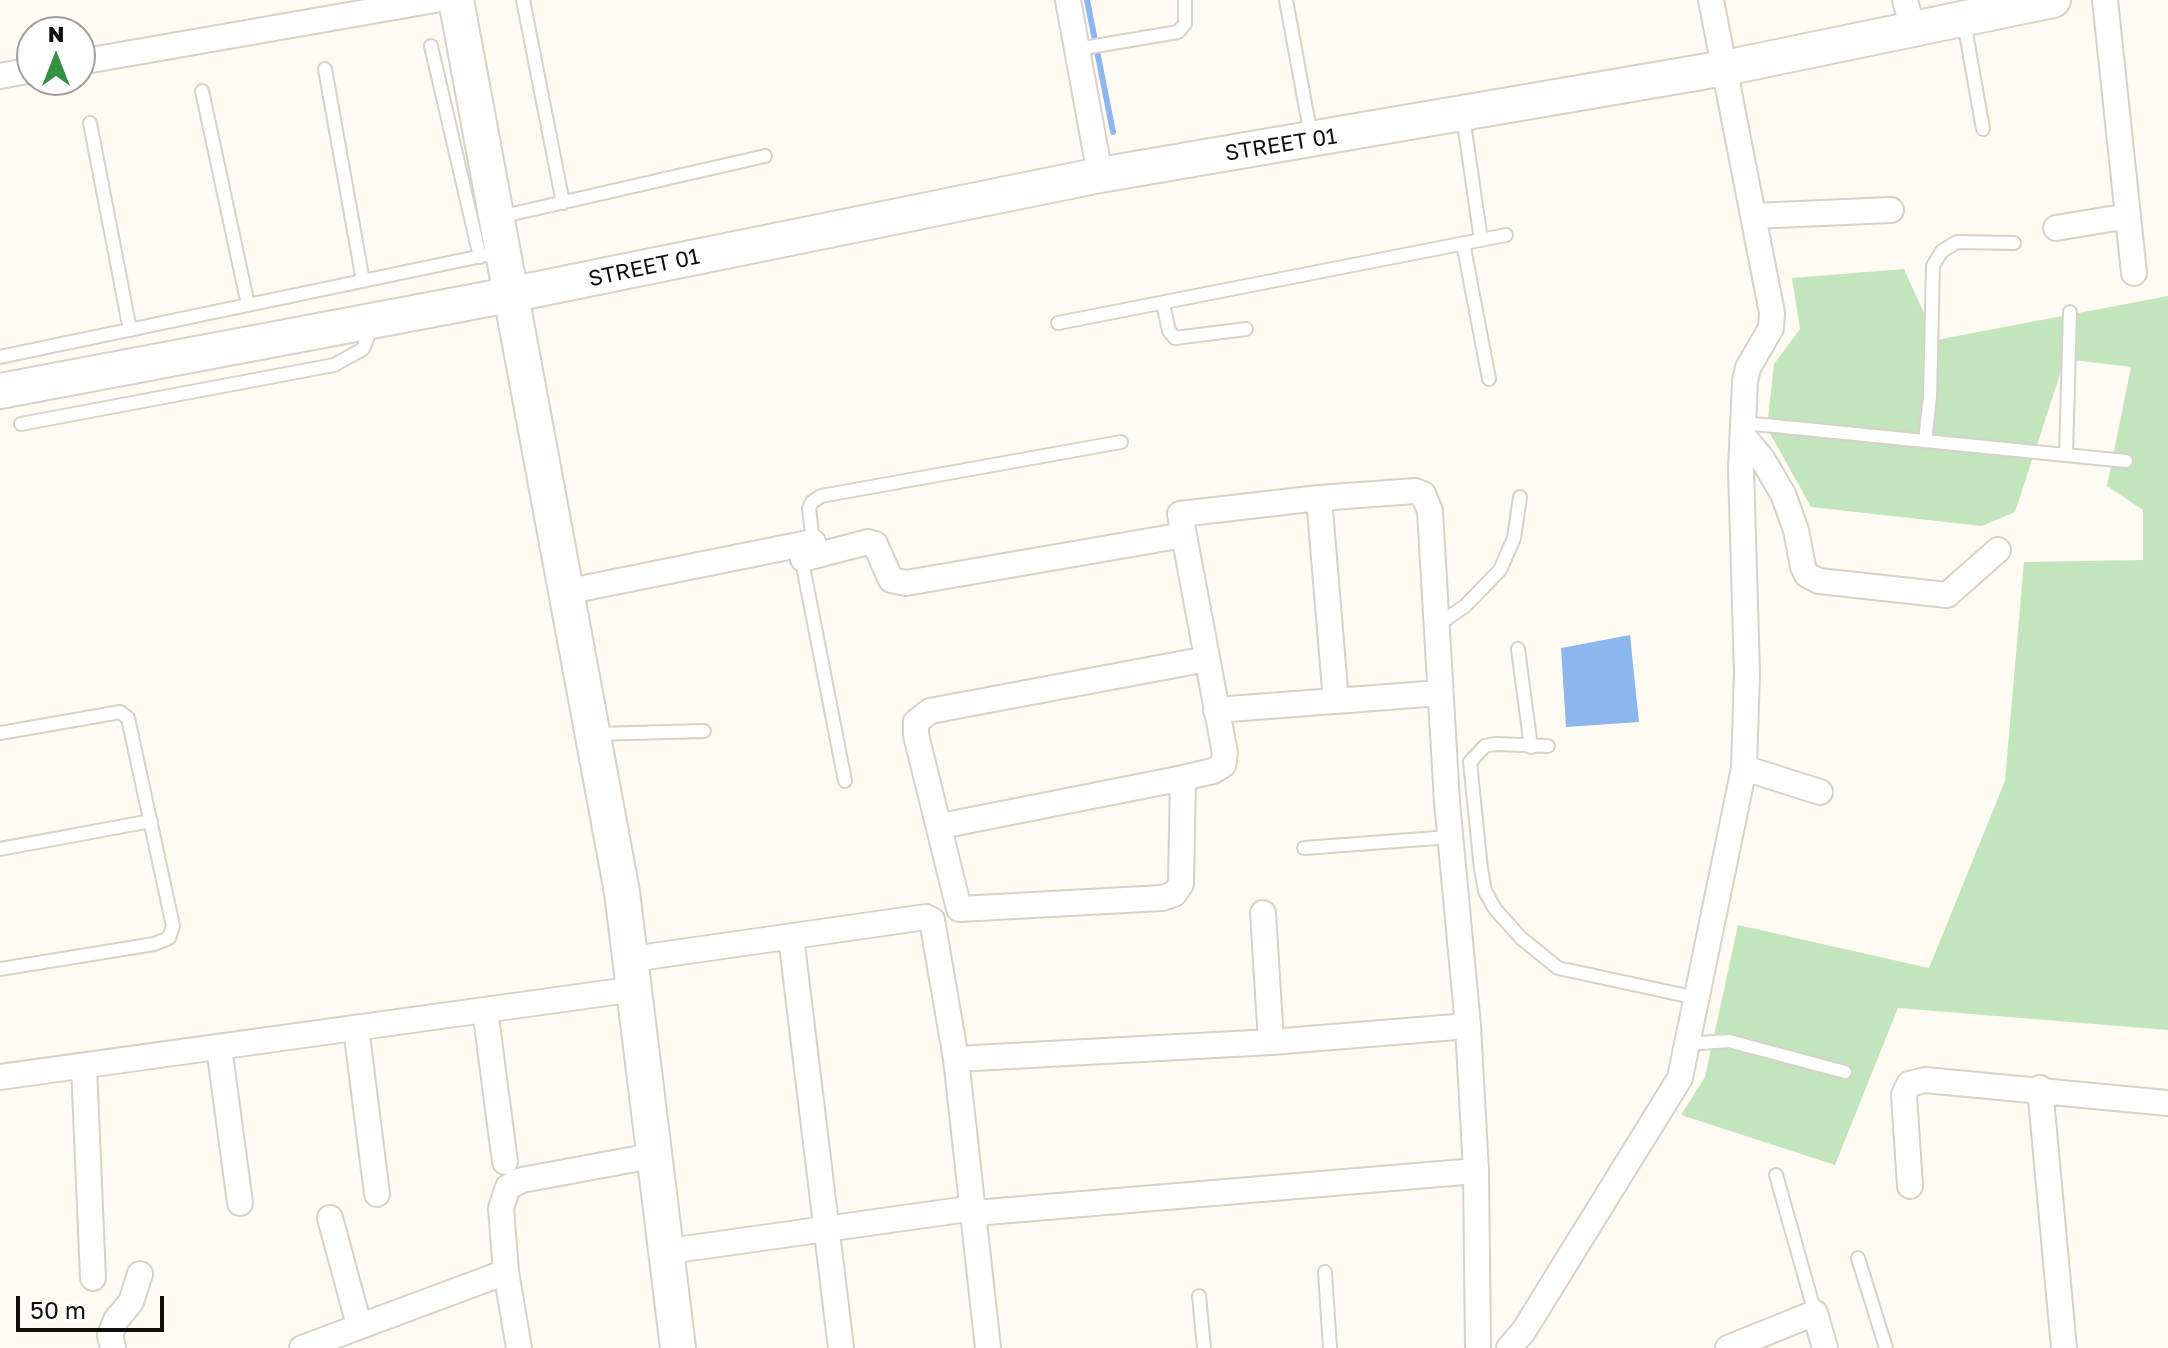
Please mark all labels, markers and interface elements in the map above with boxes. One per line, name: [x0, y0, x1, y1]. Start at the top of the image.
north arrow: [16, 16, 96, 96]
text: N: [48, 20, 64, 47]
street label: STREET 01: [1223, 123, 1339, 167]
street label: STREET 01: [586, 243, 702, 293]
scale bar: [20, 1280, 168, 1330]
text: 50 m: [30, 1295, 86, 1324]

